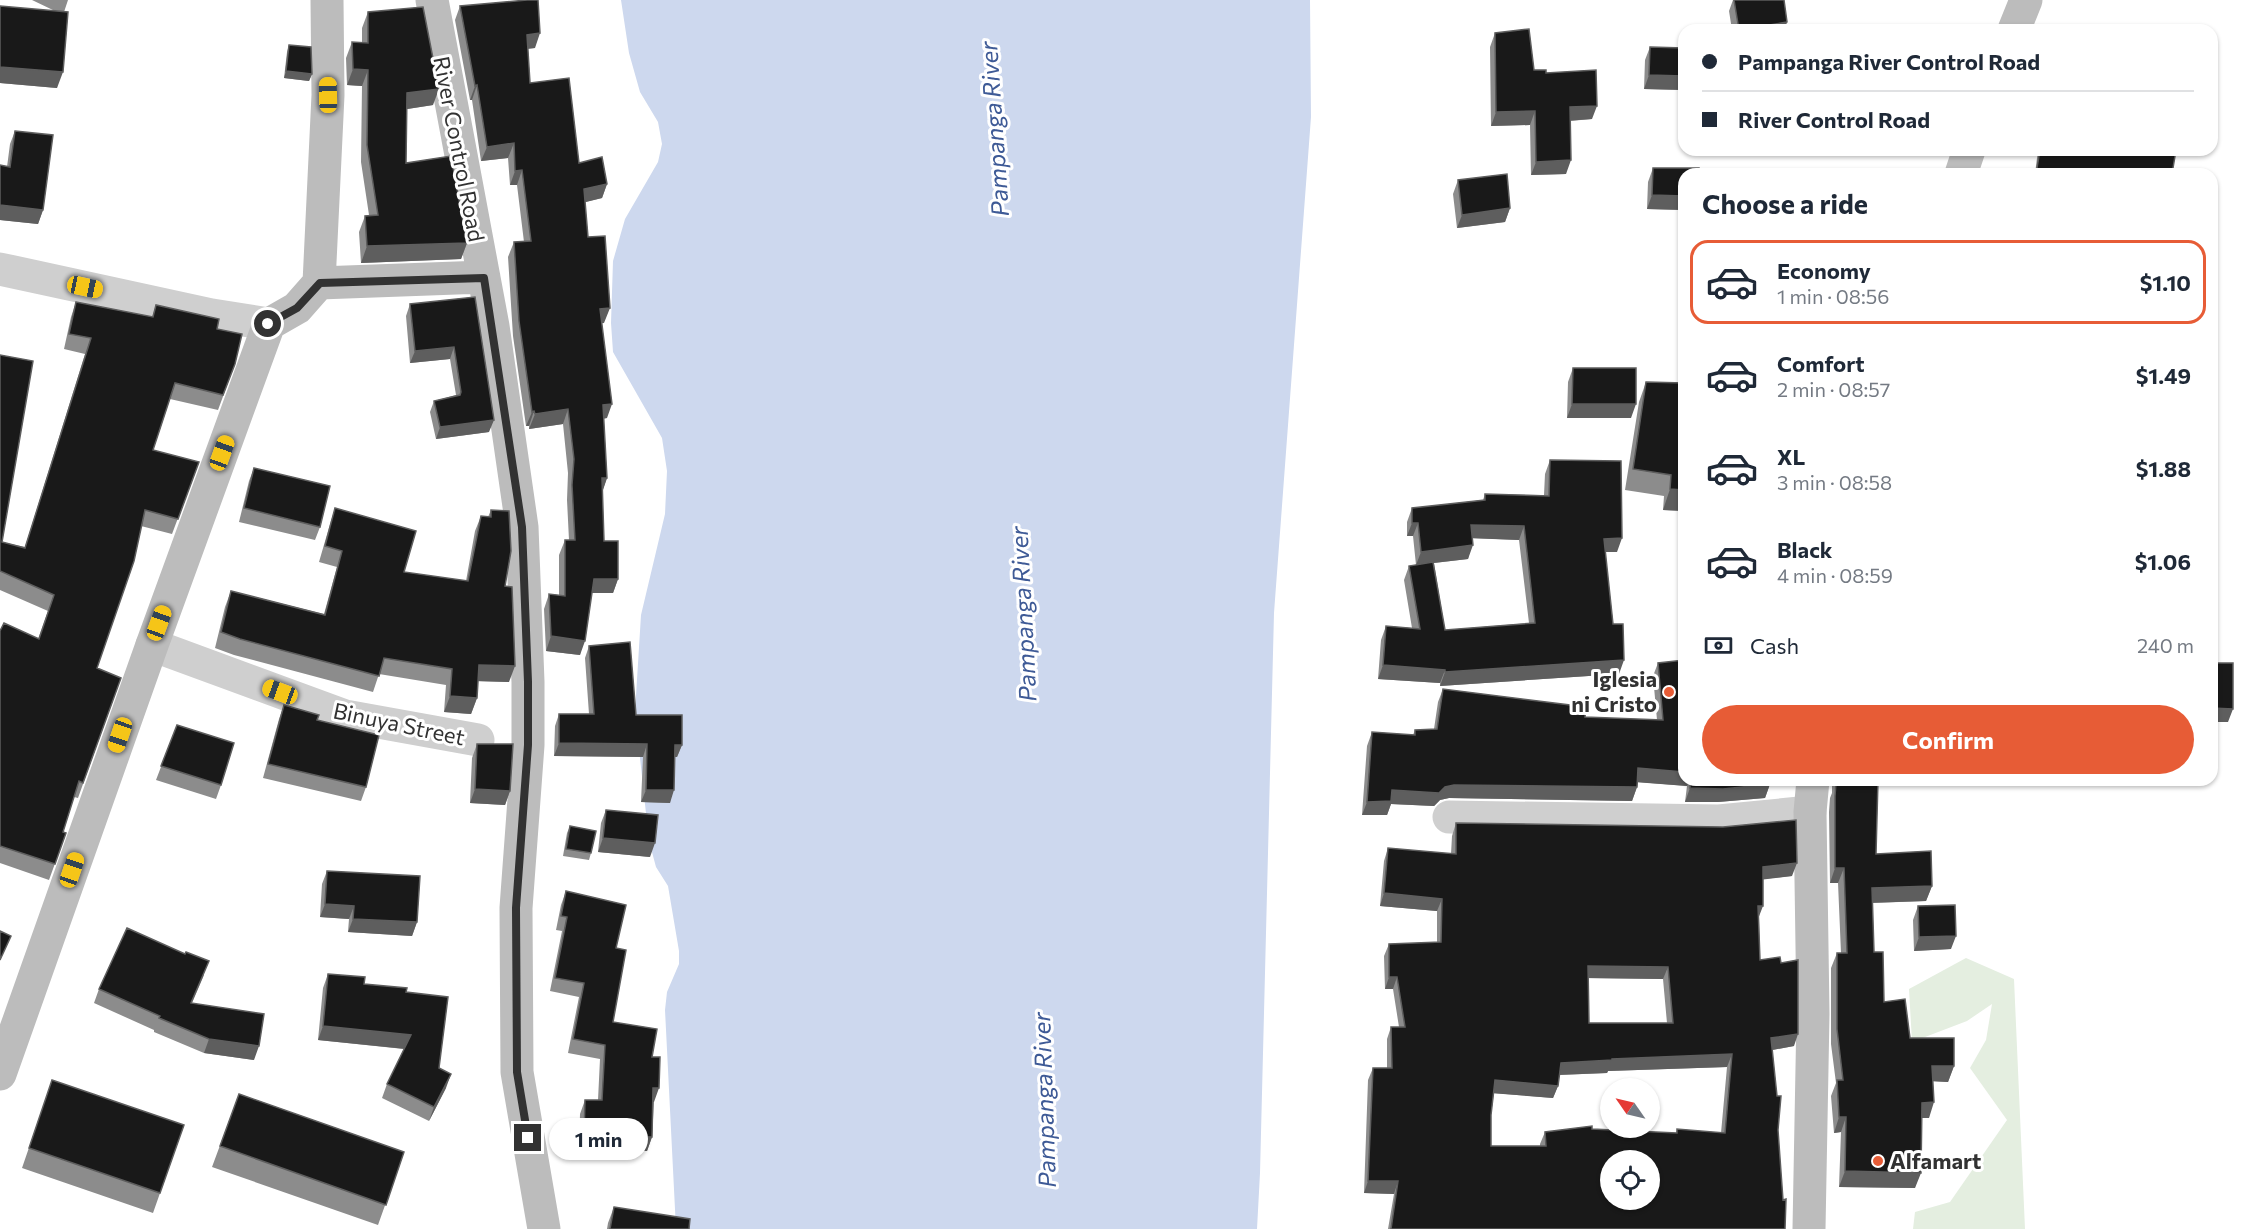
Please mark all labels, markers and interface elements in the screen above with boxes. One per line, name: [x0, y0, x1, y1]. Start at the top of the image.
water label: Pampanga River: [973, 39, 1014, 218]
text: Pampanga River Control Road: [1738, 48, 2040, 75]
street label: River Control Road: [428, 54, 491, 244]
car: [319, 77, 337, 113]
text: River Control Road: [1738, 106, 1930, 133]
text: Choose a ride: [1702, 187, 1868, 220]
icon: car: [1705, 255, 1759, 309]
text: Economy: [1777, 257, 1871, 284]
text: $1.10: [2140, 269, 2191, 296]
car: [66, 274, 104, 300]
text: 1 min · 08:56: [1777, 284, 1889, 308]
route start: [254, 310, 281, 337]
icon: car: [1705, 348, 1759, 402]
text: Comfort: [1777, 350, 1865, 377]
text: $1.49: [2136, 362, 2191, 389]
text: 2 min · 08:57: [1777, 377, 1890, 401]
car: [207, 433, 237, 473]
icon: car: [1705, 441, 1759, 495]
text: XL: [1777, 443, 1805, 470]
text: $1.88: [2136, 455, 2191, 482]
text: 3 min · 08:58: [1777, 470, 1892, 494]
water label: Pampanga River: [1003, 524, 1042, 703]
icon: car: [1705, 534, 1759, 588]
text: Black: [1777, 536, 1832, 563]
text: $1.06: [2135, 548, 2191, 575]
text: 4 min · 08:59: [1777, 563, 1893, 587]
car: [144, 603, 174, 643]
icon: cash: [1702, 629, 1735, 662]
text: Cash: [1750, 632, 1799, 659]
text: 240 m: [2137, 633, 2194, 657]
place label: Iglesia ni Cristo: [1571, 665, 1657, 717]
car: [260, 677, 300, 707]
marker: Iglesia ni Cristo: [1662, 685, 1676, 699]
street label: Binuya Street: [331, 696, 467, 751]
button: Confirm: [1702, 705, 2194, 774]
car: [106, 715, 134, 755]
car: [58, 850, 86, 890]
water label: Pampanga River: [1026, 1010, 1061, 1188]
north arrow: [1600, 1078, 1660, 1138]
map controls: [1600, 1078, 1660, 1210]
callout: 1 min: [549, 1117, 648, 1159]
route end: [514, 1124, 541, 1151]
text: 1 min: [575, 1127, 622, 1151]
place label: Alfamart: [1890, 1147, 1981, 1174]
button: locate: [1600, 1150, 1660, 1210]
marker: Alfamart: [1871, 1154, 1885, 1168]

